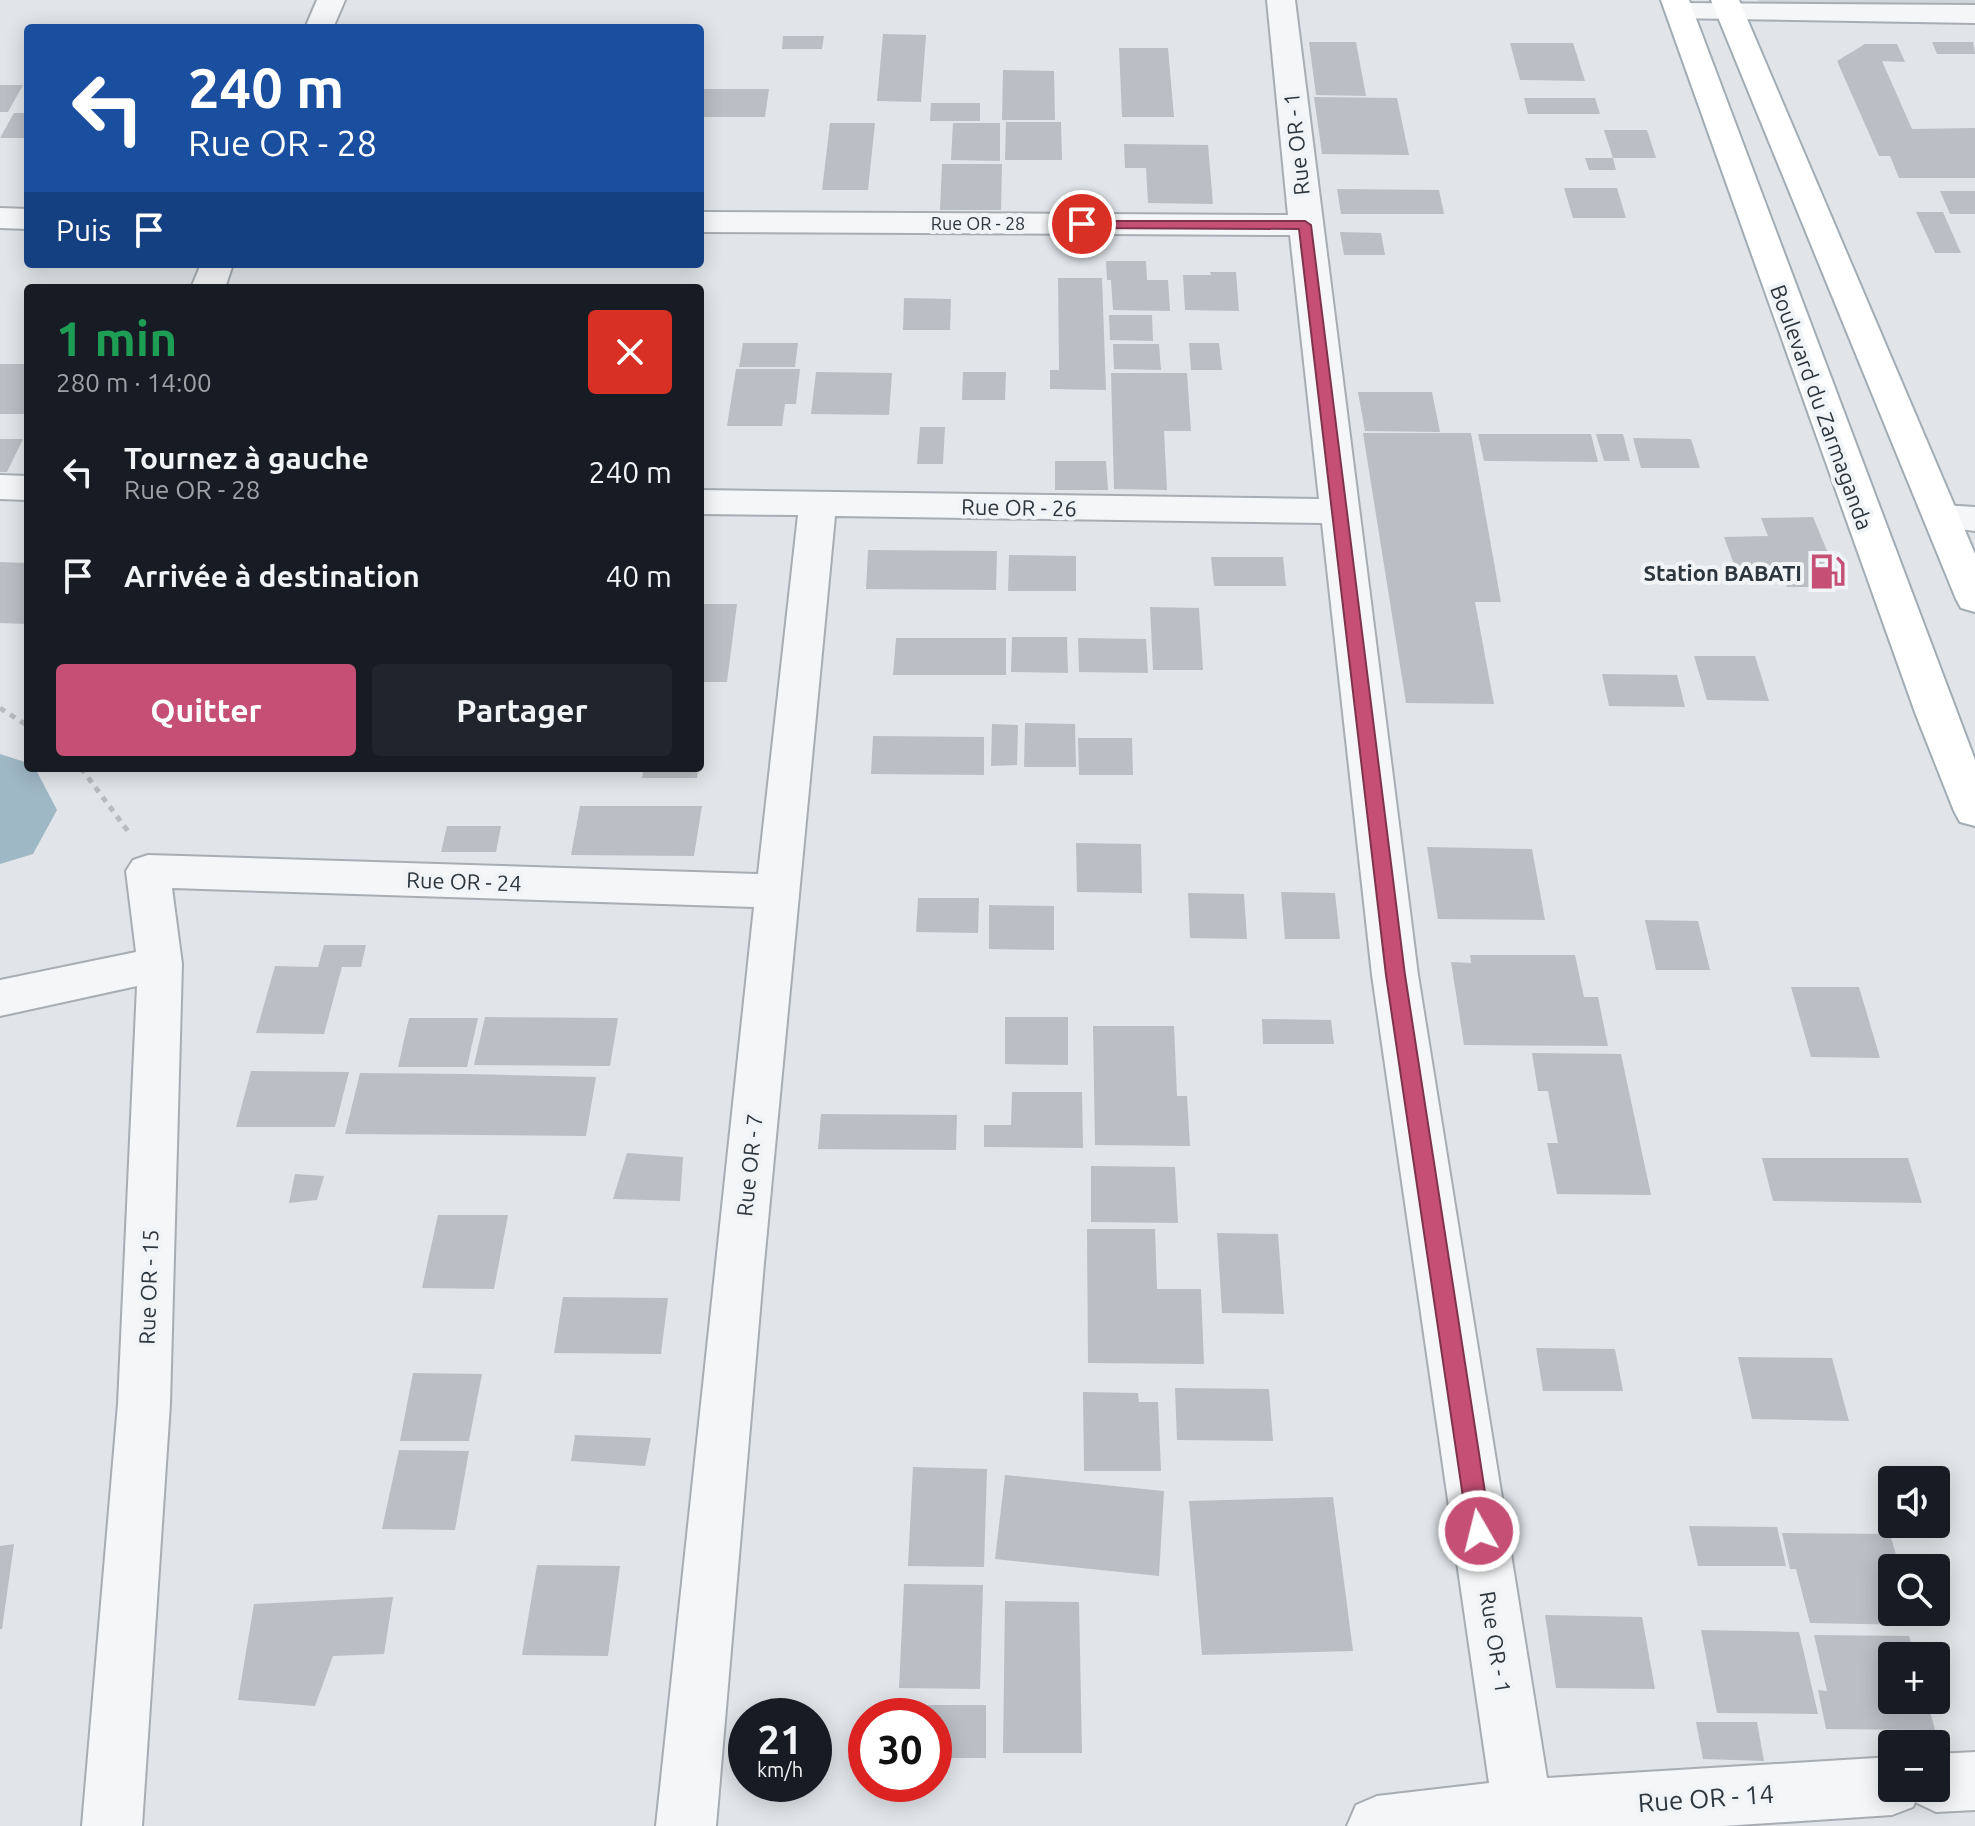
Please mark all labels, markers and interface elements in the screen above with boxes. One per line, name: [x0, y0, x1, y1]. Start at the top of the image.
icon: left: [56, 56, 160, 160]
text: 240 m: [188, 56, 344, 119]
street label: Rue OR - 1: [1278, 91, 1314, 197]
text: Rue OR - 28: [188, 122, 377, 163]
pin: [1048, 190, 1116, 258]
icon: arrive: [1060, 202, 1104, 246]
icon: arrive: [127, 208, 171, 252]
text: Puis: [56, 213, 111, 247]
street label: Rue OR - 28: [931, 213, 1025, 233]
street label: Boulevard du Zarmaganda: [1766, 281, 1878, 533]
button: close: [588, 310, 672, 394]
text: 1 min: [56, 311, 177, 365]
text: 280 m · 14:00: [56, 368, 212, 397]
text: Tournez à gauche: [124, 441, 369, 475]
icon: left: [56, 450, 100, 494]
text: 240 m: [588, 455, 672, 489]
text: Rue OR - 28: [124, 475, 261, 504]
street label: Rue OR - 26: [961, 493, 1077, 521]
fuel station icon: Station BABATI: [1809, 553, 1847, 591]
icon: arrive: [56, 554, 100, 598]
text: Arrivée à destination: [124, 559, 420, 593]
text: 40 m: [605, 559, 672, 593]
place label: Station BABATI: [1644, 560, 1802, 585]
button: Quitter: [56, 664, 356, 756]
button: Partager: [372, 664, 672, 756]
street label: Rue OR - 24: [406, 866, 522, 896]
street label: Rue OR - 7: [731, 1112, 767, 1218]
street label: Rue OR - 15: [133, 1229, 163, 1345]
map controls: [1878, 1466, 1950, 1802]
button: sound: [1878, 1466, 1950, 1538]
position arrow: [1437, 1489, 1521, 1573]
button: search: [1878, 1554, 1950, 1626]
street label: Rue OR - 1: [1476, 1589, 1516, 1695]
button: +: [1878, 1642, 1950, 1714]
speed limit sign: 30: [848, 1698, 952, 1802]
text: 21: [757, 1717, 803, 1762]
button: −: [1878, 1730, 1950, 1802]
text: km/h: [757, 1758, 803, 1781]
street label: Rue OR - 14: [1637, 1779, 1775, 1817]

